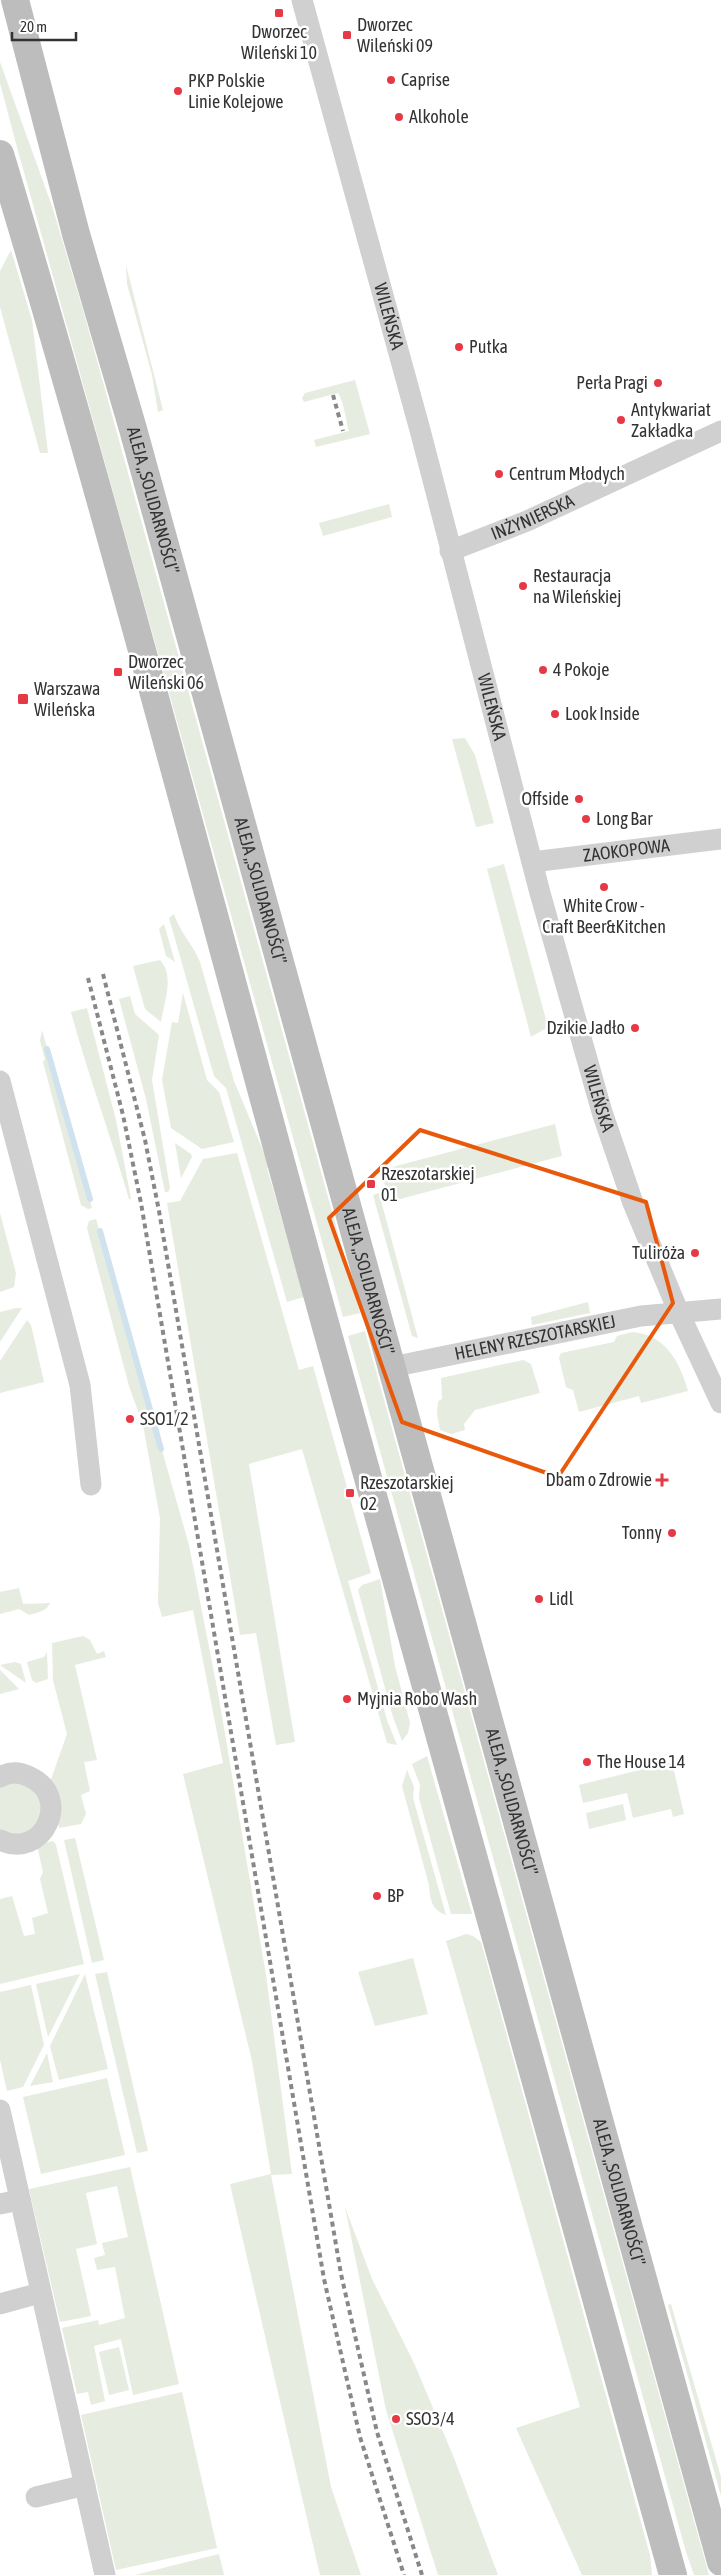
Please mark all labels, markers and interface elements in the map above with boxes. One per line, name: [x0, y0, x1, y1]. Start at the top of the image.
marker: Dworzec Wileński 10: [273, 7, 285, 19]
scale bar: [12, 10, 76, 42]
place label: Dworzec Wileński 09: [357, 14, 433, 56]
text: 20 m: [20, 18, 47, 35]
place label: Dworzec Wileński 10: [241, 21, 317, 63]
marker: Dworzec Wileński 09: [341, 29, 353, 41]
place label: Caprise: [401, 69, 450, 90]
place label: PKP Polskie Linie Kolejowe: [188, 70, 283, 112]
marker: Caprise: [385, 74, 397, 86]
marker: PKP Polskie Linie Kolejowe: [172, 85, 184, 97]
place label: Alkohole: [409, 106, 469, 127]
marker: Alkohole: [393, 111, 405, 123]
street label: WILEŃSKA: [370, 281, 408, 352]
place label: Putka: [469, 336, 508, 357]
marker: Putka: [453, 341, 465, 353]
place label: Perła Pragi: [576, 372, 648, 393]
marker: Perła Pragi: [652, 377, 664, 389]
place label: Antykwariat Zakładka: [631, 399, 711, 441]
marker: Antykwariat Zakładka: [615, 414, 627, 426]
street label: ALEJA „SOLIDARNOŚCI”: [123, 424, 183, 576]
place label: Centrum Młodych: [509, 463, 625, 484]
marker: Centrum Młodych: [493, 468, 505, 480]
street label: INŻYNIERSKA: [488, 490, 577, 544]
place label: Restauracja na Wileńskiej: [533, 565, 621, 607]
marker: Restauracja na Wileńskiej: [517, 580, 529, 592]
place label: Dworzec Wileński 06: [128, 651, 204, 693]
place label: 4 Pokoje: [553, 659, 609, 680]
marker: 4 Pokoje: [537, 664, 549, 676]
marker: Dworzec Wileński 06: [112, 666, 124, 678]
street label: WILEŃSKA: [474, 671, 511, 743]
place label: Warszawa Wileńska: [34, 678, 100, 720]
marker: Warszawa Wileńska: [16, 692, 30, 706]
place label: Look Inside: [565, 703, 640, 724]
marker: Look Inside: [549, 708, 561, 720]
place label: Offside: [522, 788, 569, 809]
marker: Offside: [573, 793, 585, 805]
place label: Long Bar: [596, 808, 653, 829]
marker: Long Bar: [580, 813, 592, 825]
street label: ALEJA „SOLIDARNOŚCI”: [230, 815, 291, 967]
street label: ZAOKOPOWA: [582, 834, 671, 866]
marker: White Crow - Craft Beer&Kitchen: [598, 881, 610, 893]
place label: White Crow - Craft Beer&Kitchen: [542, 895, 666, 937]
place label: Dzikie Jadło: [546, 1017, 625, 1038]
marker: Dzikie Jadło: [629, 1022, 641, 1034]
street label: WILEŃSKA: [579, 1063, 619, 1135]
place label: Rzeszotarskiej 01: [381, 1163, 475, 1205]
marker: Rzeszotarskiej 01: [365, 1178, 377, 1190]
street label: ALEJA „SOLIDARNOŚCI”: [338, 1205, 399, 1357]
place label: Tuliróża: [632, 1242, 685, 1263]
marker: Tuliróża: [689, 1247, 701, 1259]
street label: HELENY RZESZOTARSKIEJ: [453, 1310, 617, 1364]
place label: SSO1/2: [140, 1408, 189, 1429]
marker: SSO1/2: [124, 1413, 136, 1425]
place label: Dbam o Zdrowie: [545, 1469, 652, 1490]
place label: Rzeszotarskiej 02: [360, 1472, 454, 1514]
marker: Dbam o Zdrowie: [656, 1474, 668, 1486]
marker: Rzeszotarskiej 02: [344, 1487, 356, 1499]
place label: Tonny: [622, 1522, 662, 1543]
marker: Tonny: [666, 1527, 678, 1539]
place label: Lidl: [549, 1588, 574, 1609]
marker: Lidl: [533, 1593, 545, 1605]
place label: Myjnia Robo Wash: [357, 1688, 477, 1709]
marker: Myjnia Robo Wash: [341, 1693, 353, 1705]
street label: ALEJA „SOLIDARNOŚCI”: [482, 1726, 542, 1878]
place label: The House 14: [597, 1751, 685, 1772]
marker: The House 14: [581, 1756, 593, 1768]
place label: BP: [387, 1885, 405, 1906]
marker: BP: [371, 1890, 383, 1902]
street label: ALEJA „SOLIDARNOŚCI”: [589, 2116, 650, 2268]
place label: SSO3/4: [406, 2408, 455, 2429]
marker: SSO3/4: [390, 2413, 402, 2425]

